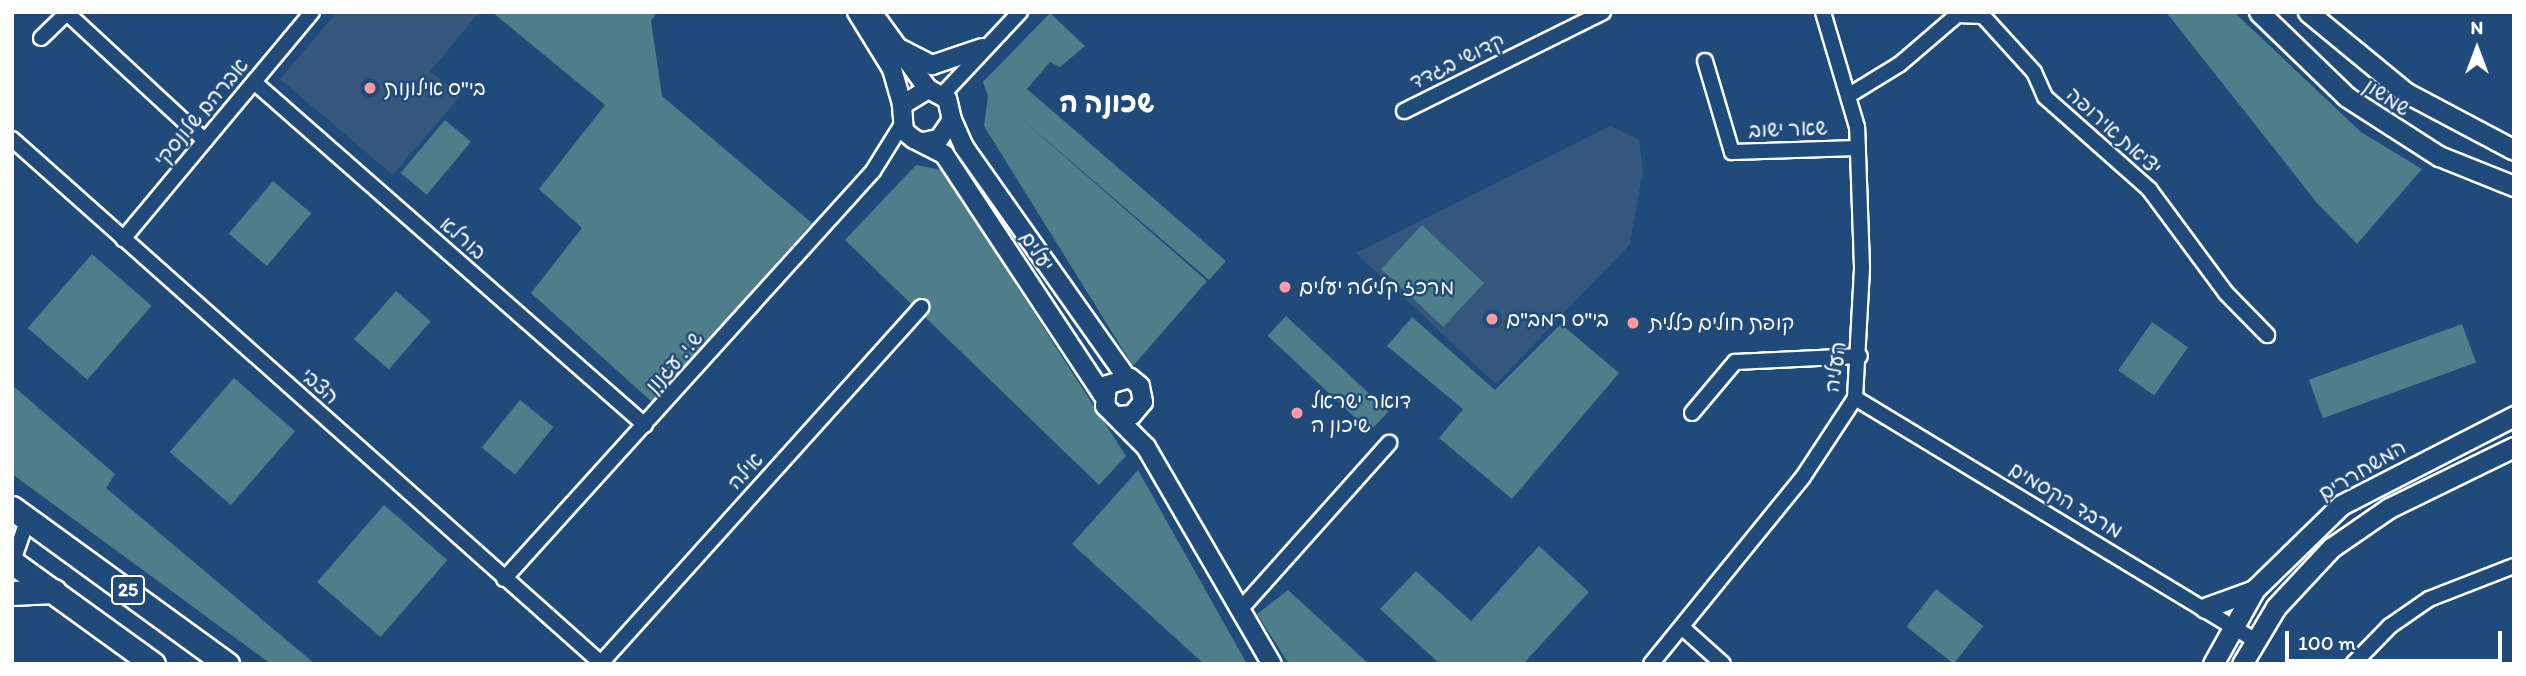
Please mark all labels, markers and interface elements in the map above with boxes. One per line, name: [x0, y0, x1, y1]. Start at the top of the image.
north arrow: [2442, 14, 2512, 84]
text: N: [2471, 16, 2483, 39]
street label: קדושי בגדד: [1406, 27, 1508, 95]
street label: אברהם שלונסקי: [148, 53, 254, 171]
street label: שמשון: [2359, 73, 2415, 121]
place label: בי"ס אילונות: [384, 75, 485, 101]
marker: בי"ס אילונות: [362, 80, 378, 96]
street label: יציאת אירופה: [2061, 82, 2167, 180]
district label: שכונה ה: [1060, 85, 1154, 119]
street label: שאר ישוב: [1748, 115, 1828, 143]
street label: בורלא: [435, 211, 491, 265]
street label: יעלים: [1014, 226, 1060, 276]
place label: מרכז קליטה יעלים: [1299, 274, 1454, 300]
marker: מרכז קליטה יעלים: [1277, 279, 1293, 295]
place label: בי"ס רמב"ם: [1506, 306, 1609, 332]
place label: קופת חולים כללית: [1649, 310, 1794, 336]
marker: בי"ס רמב"ם: [1484, 311, 1500, 327]
marker: קופת חולים כללית: [1623, 313, 1643, 333]
street label: ש.י. עגנון: [640, 326, 708, 398]
street label: העליה: [1819, 340, 1851, 394]
street label: הצבי: [296, 363, 344, 409]
place label: דואר ישראל שיכון ה: [1311, 388, 1411, 438]
marker: דואר ישראל שיכון ה: [1289, 405, 1305, 421]
street label: המשחררים: [2314, 434, 2410, 506]
street label: אילה: [722, 447, 768, 495]
street label: מרבד הקסמים: [2005, 456, 2127, 544]
road number: 25: [110, 575, 146, 606]
scale bar: [2288, 616, 2505, 660]
text: 100 m: [2298, 630, 2356, 655]

